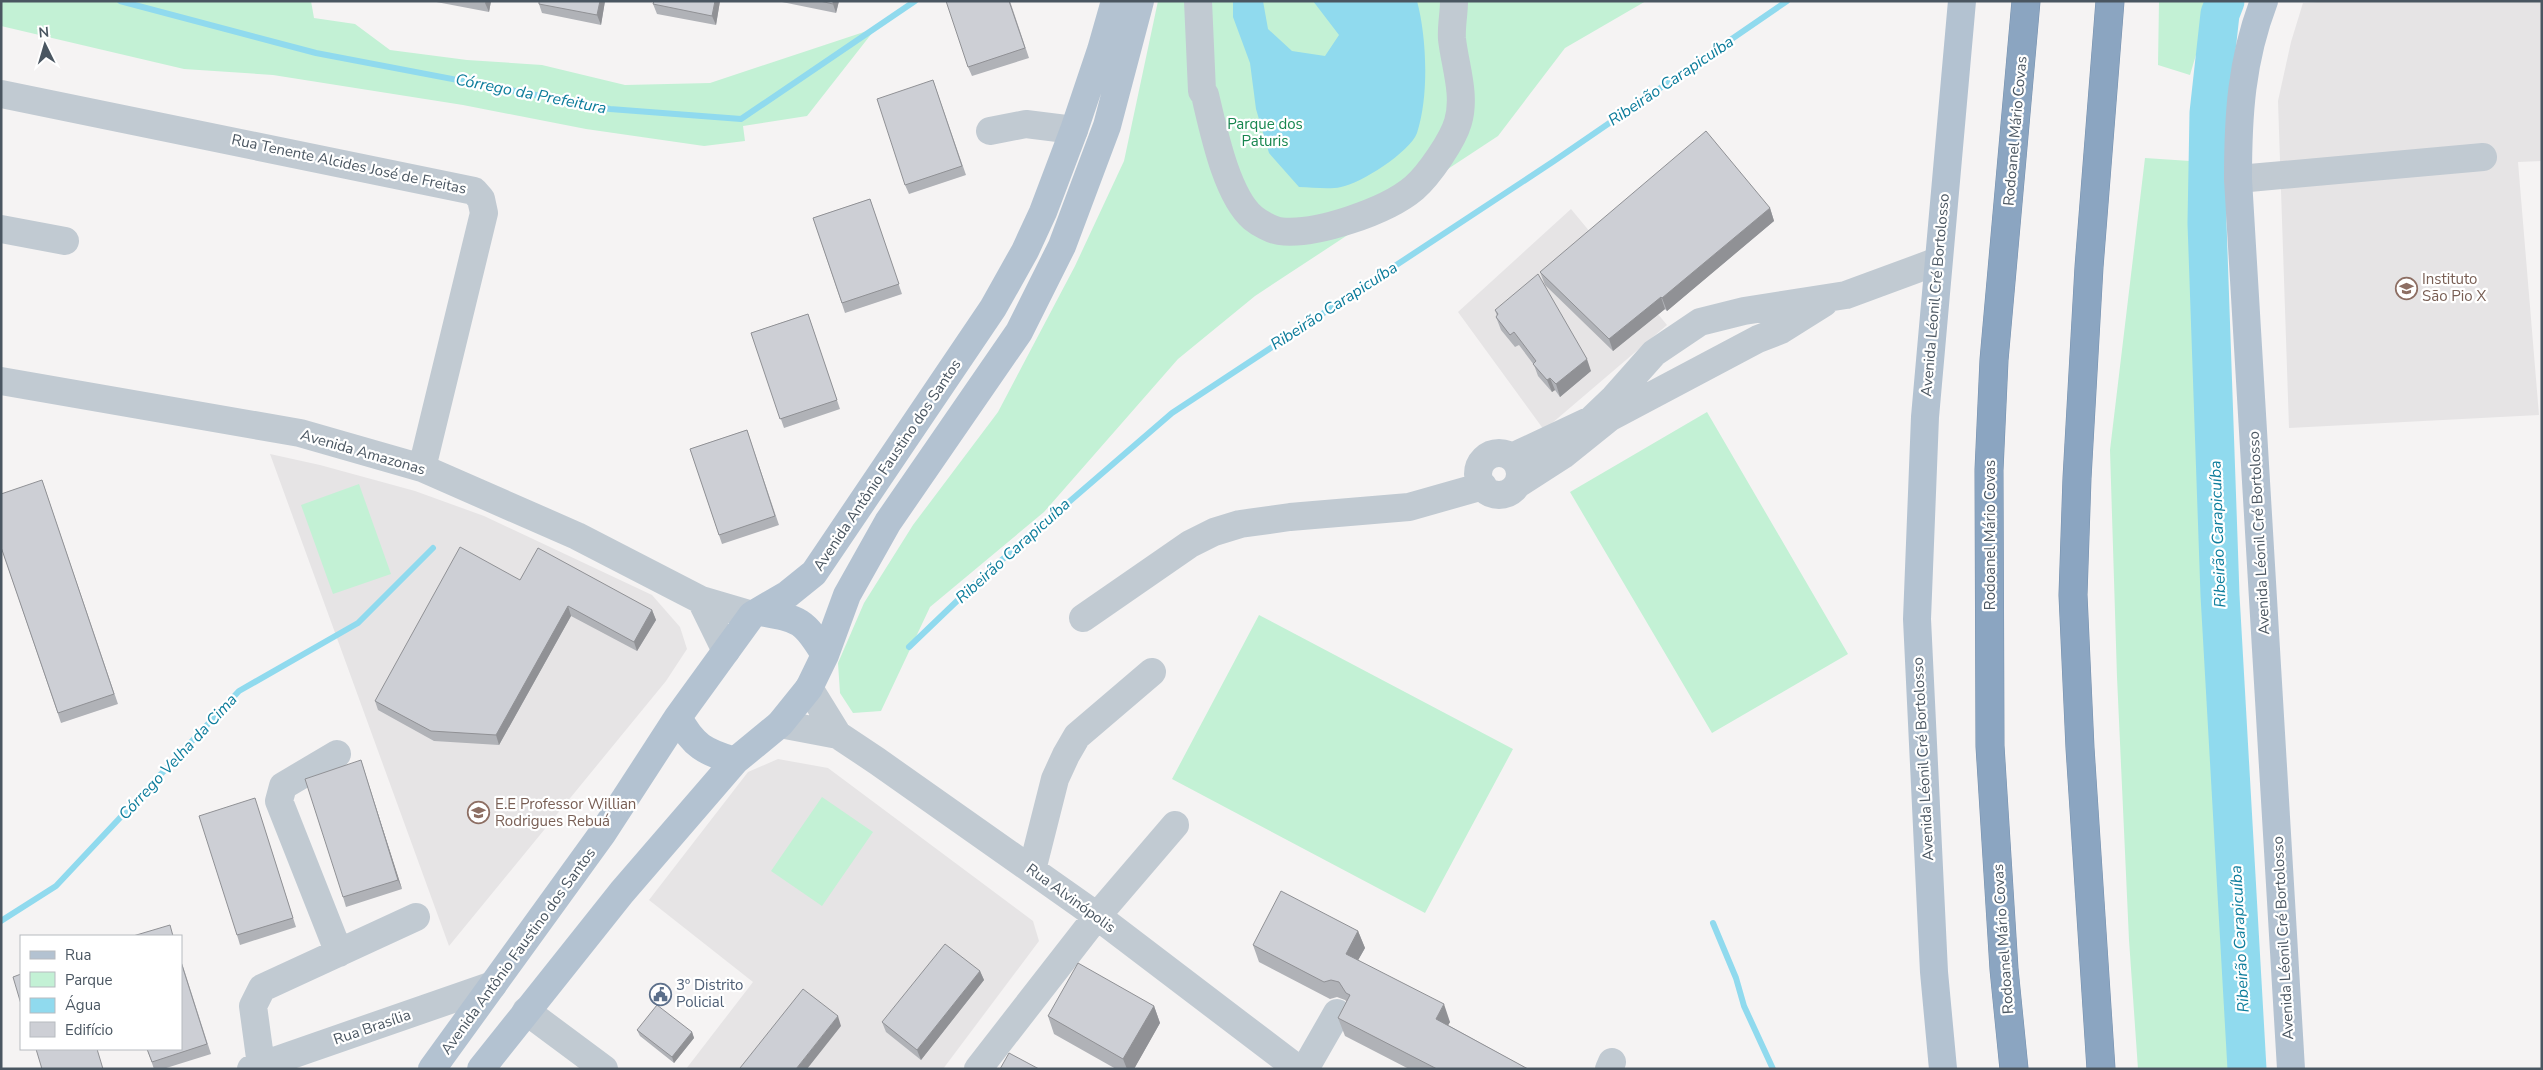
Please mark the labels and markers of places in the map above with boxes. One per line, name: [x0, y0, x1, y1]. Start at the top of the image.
place label: Instituto São Pio X: [2422, 269, 2487, 306]
school or university icon: Instituto São Pio X: [2394, 276, 2418, 300]
place label: E.E Professor Willian Rodrigues Rebuá: [495, 794, 636, 831]
school or university icon: E.E Professor Willian Rodrigues Rebuá: [467, 801, 491, 825]
place label: 3º Distrito Policial: [676, 975, 743, 1012]
public building icon: 3º Distrito Policial: [648, 982, 672, 1006]

